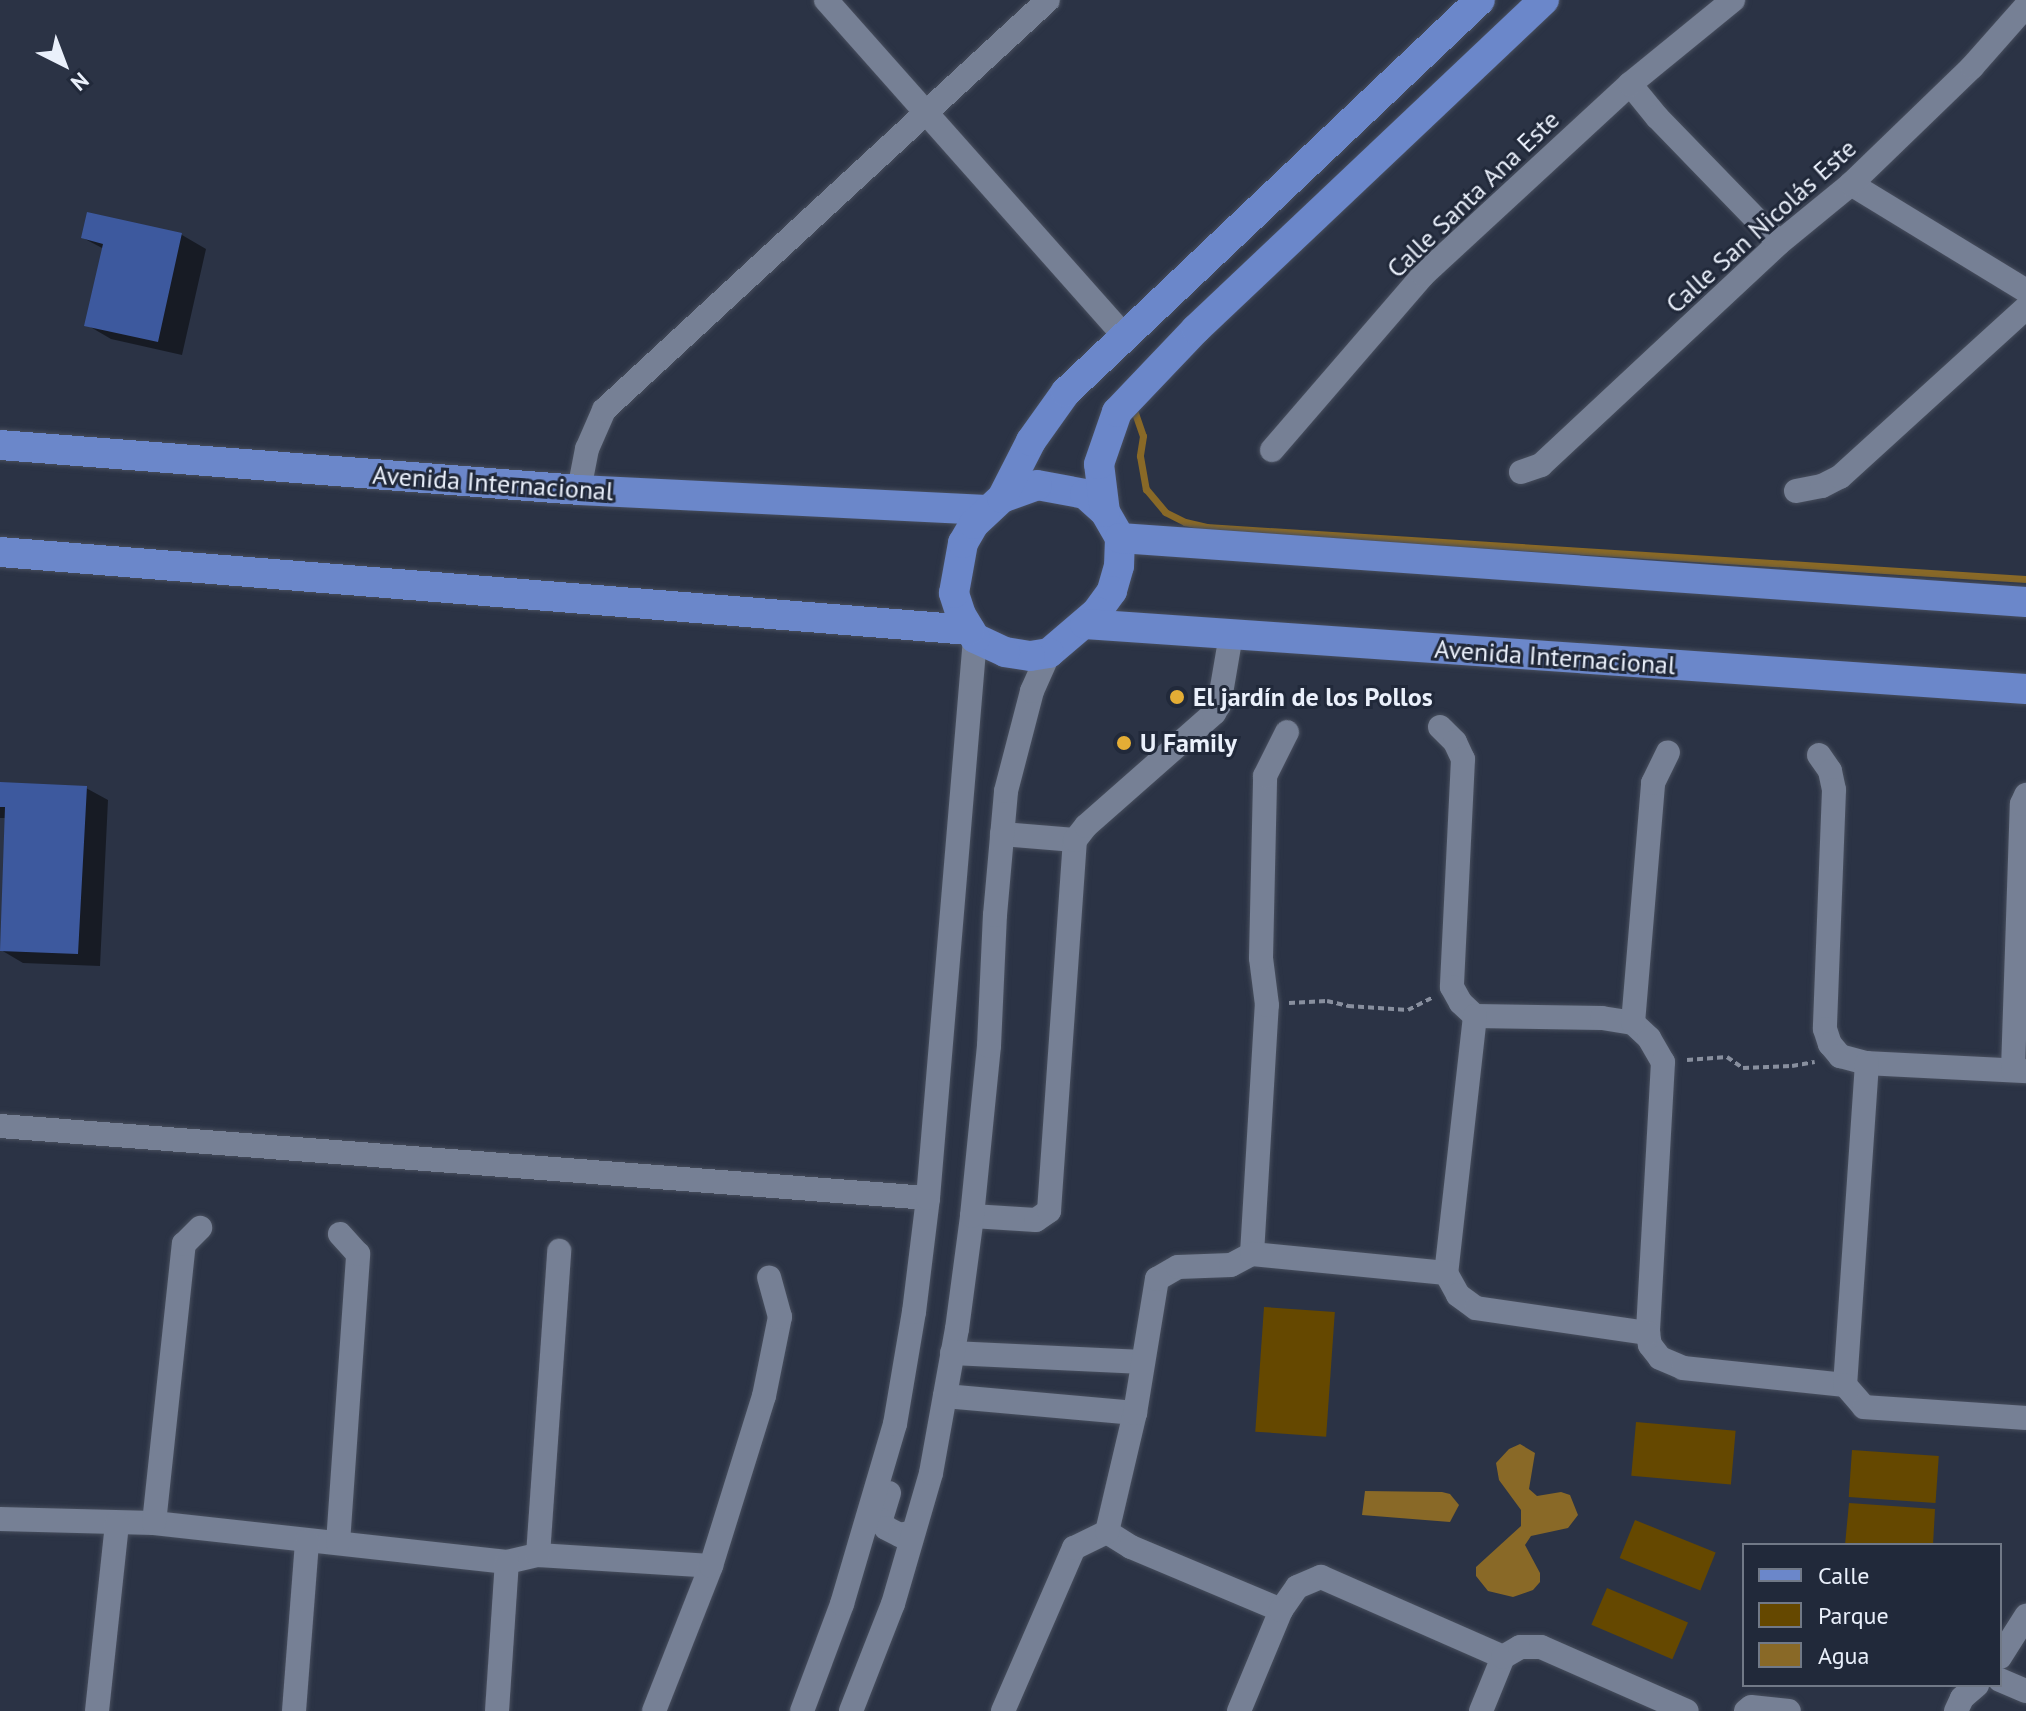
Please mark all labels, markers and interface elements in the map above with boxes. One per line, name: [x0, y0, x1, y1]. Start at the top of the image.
north arrow: [24, 24, 104, 104]
text: N: [65, 67, 95, 97]
street label: Calle Santa Ana Este: [1380, 104, 1566, 284]
street label: Calle San Nicolás Este: [1660, 132, 1862, 320]
street label: Avenida Internacional: [371, 459, 615, 507]
street label: Avenida Internacional: [1433, 633, 1677, 681]
place label: El jardín de los Pollos: [1193, 681, 1433, 713]
marker: El jardín de los Pollos: [1168, 688, 1186, 706]
place label: U Family: [1140, 727, 1237, 759]
marker: U Family: [1115, 734, 1133, 752]
legend: [1742, 1543, 2002, 1687]
text: Calle: [1818, 1560, 1869, 1591]
text: Parque: [1818, 1600, 1889, 1631]
text: Agua: [1818, 1640, 1869, 1671]

